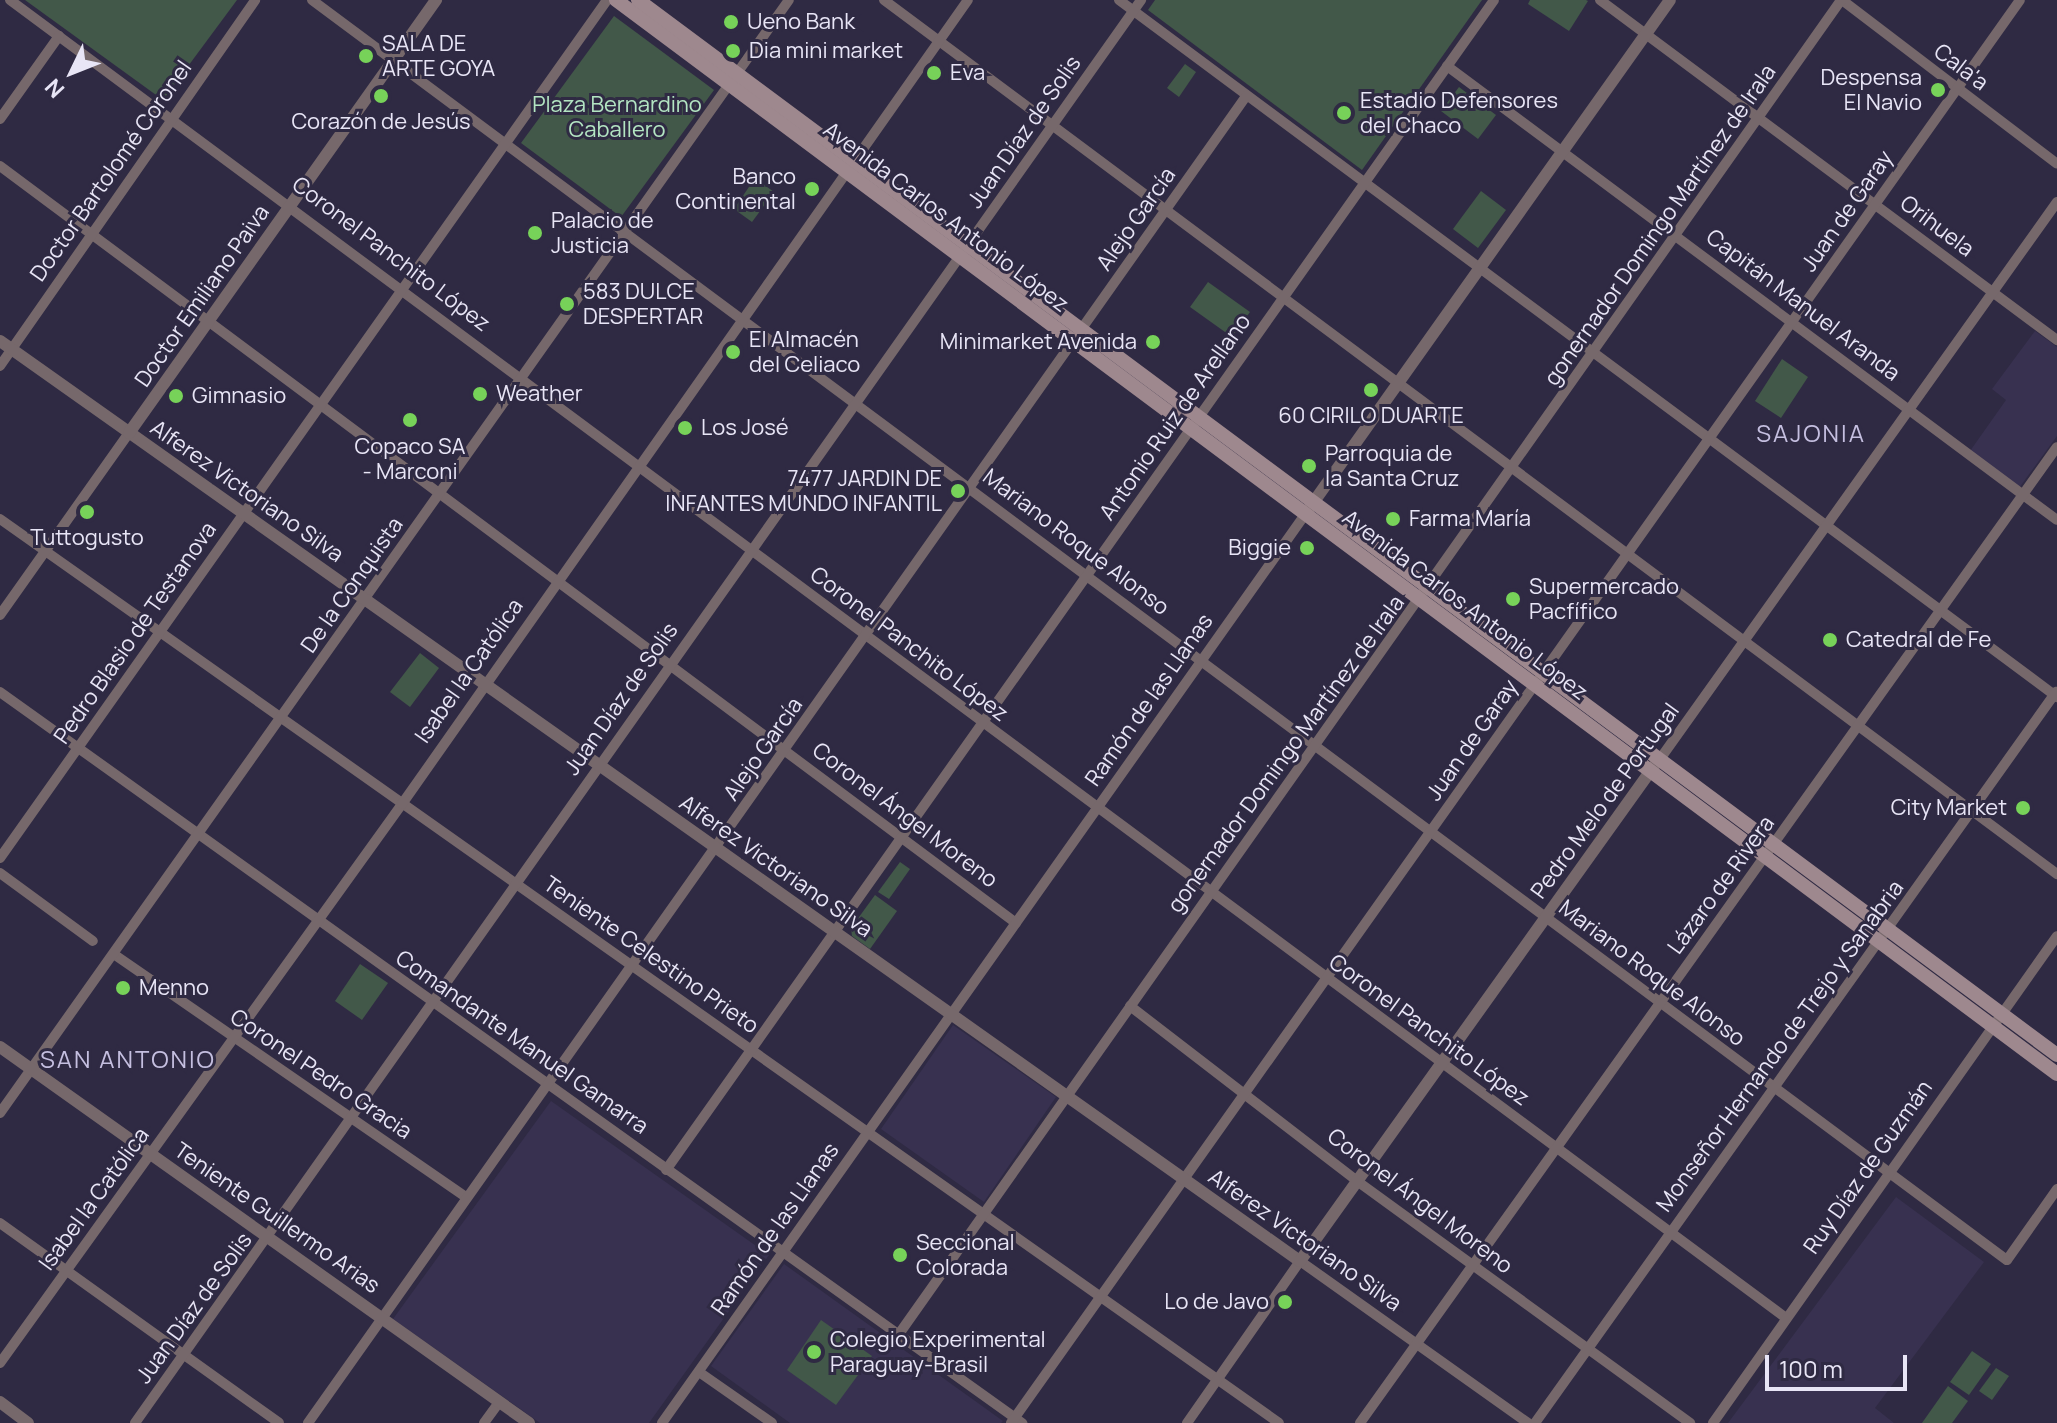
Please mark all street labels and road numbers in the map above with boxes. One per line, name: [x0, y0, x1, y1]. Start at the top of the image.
street label: Cala'a: [1929, 38, 1993, 96]
street label: Juan Díaz de Solis: [962, 51, 1086, 213]
street label: Doctor Bartolomé Coronel: [25, 56, 197, 286]
street label: gonernador Domingo Martínez de Irala: [1539, 60, 1781, 390]
street label: Avenida Carlos Antonio López: [818, 116, 1074, 318]
street label: Juan de Garay: [1796, 145, 1898, 277]
street label: Alejo García: [1091, 162, 1181, 276]
street label: Coronel Panchito López: [287, 171, 495, 337]
street label: Orihuela: [1895, 190, 1979, 262]
street label: Doctor Emiliano Paiva: [129, 200, 275, 392]
street label: Capitán Manuel Aranda: [1701, 224, 1905, 386]
street label: Antonio Ruiz de Arellano: [1094, 309, 1256, 525]
street label: Alferez Victoriano Silva: [145, 414, 349, 568]
street label: Mariano Roque Alonso: [978, 463, 1174, 621]
street label: Avenida Carlos Antonio López: [1337, 504, 1593, 706]
street label: De la Conquista: [295, 512, 409, 658]
street label: Pedro Blasio de Testanova: [48, 517, 222, 749]
street label: Coronel Panchito López: [805, 561, 1013, 727]
street label: gonernador Domingo Martínez de Irala: [1162, 590, 1410, 918]
street label: Isabel la Católica: [409, 594, 529, 748]
street label: Ramón de las Llanas: [1080, 609, 1218, 791]
street label: Juan Díaz de Solis: [559, 618, 683, 780]
street label: Juan de Garay: [1421, 674, 1523, 806]
street label: Alejo García: [718, 692, 808, 806]
street label: Pedro Melo de Portugal: [1525, 698, 1685, 904]
street label: Coronel Ángel Moreno: [807, 737, 1003, 893]
street label: Alferez Victoriano Silva: [674, 789, 878, 943]
street label: Lázaro de Rivera: [1662, 811, 1780, 959]
street label: Teniente Celestino Prieto: [538, 871, 764, 1039]
street label: Monseñor Hernando de Trejo y Sanabria: [1651, 875, 1909, 1217]
street label: Mariano Roque Alonso: [1554, 894, 1750, 1052]
street label: Comandante Manuel Gamarra: [391, 945, 653, 1139]
street label: Coronel Panchito López: [1324, 949, 1534, 1111]
street label: Coronel Pedro Gracia: [225, 1003, 417, 1145]
street label: Ruy Díaz de Guzmán: [1798, 1075, 1938, 1259]
street label: Isabel la Católica: [33, 1122, 155, 1276]
street label: Coronel Ángel Moreno: [1322, 1123, 1518, 1279]
street label: Teniente Guillermo Arias: [169, 1137, 385, 1299]
street label: Ramón de las Llanas: [706, 1138, 844, 1320]
street label: Alferez Victoriano Silva: [1203, 1163, 1407, 1317]
street label: Juan Díaz de Solis: [130, 1227, 258, 1389]

